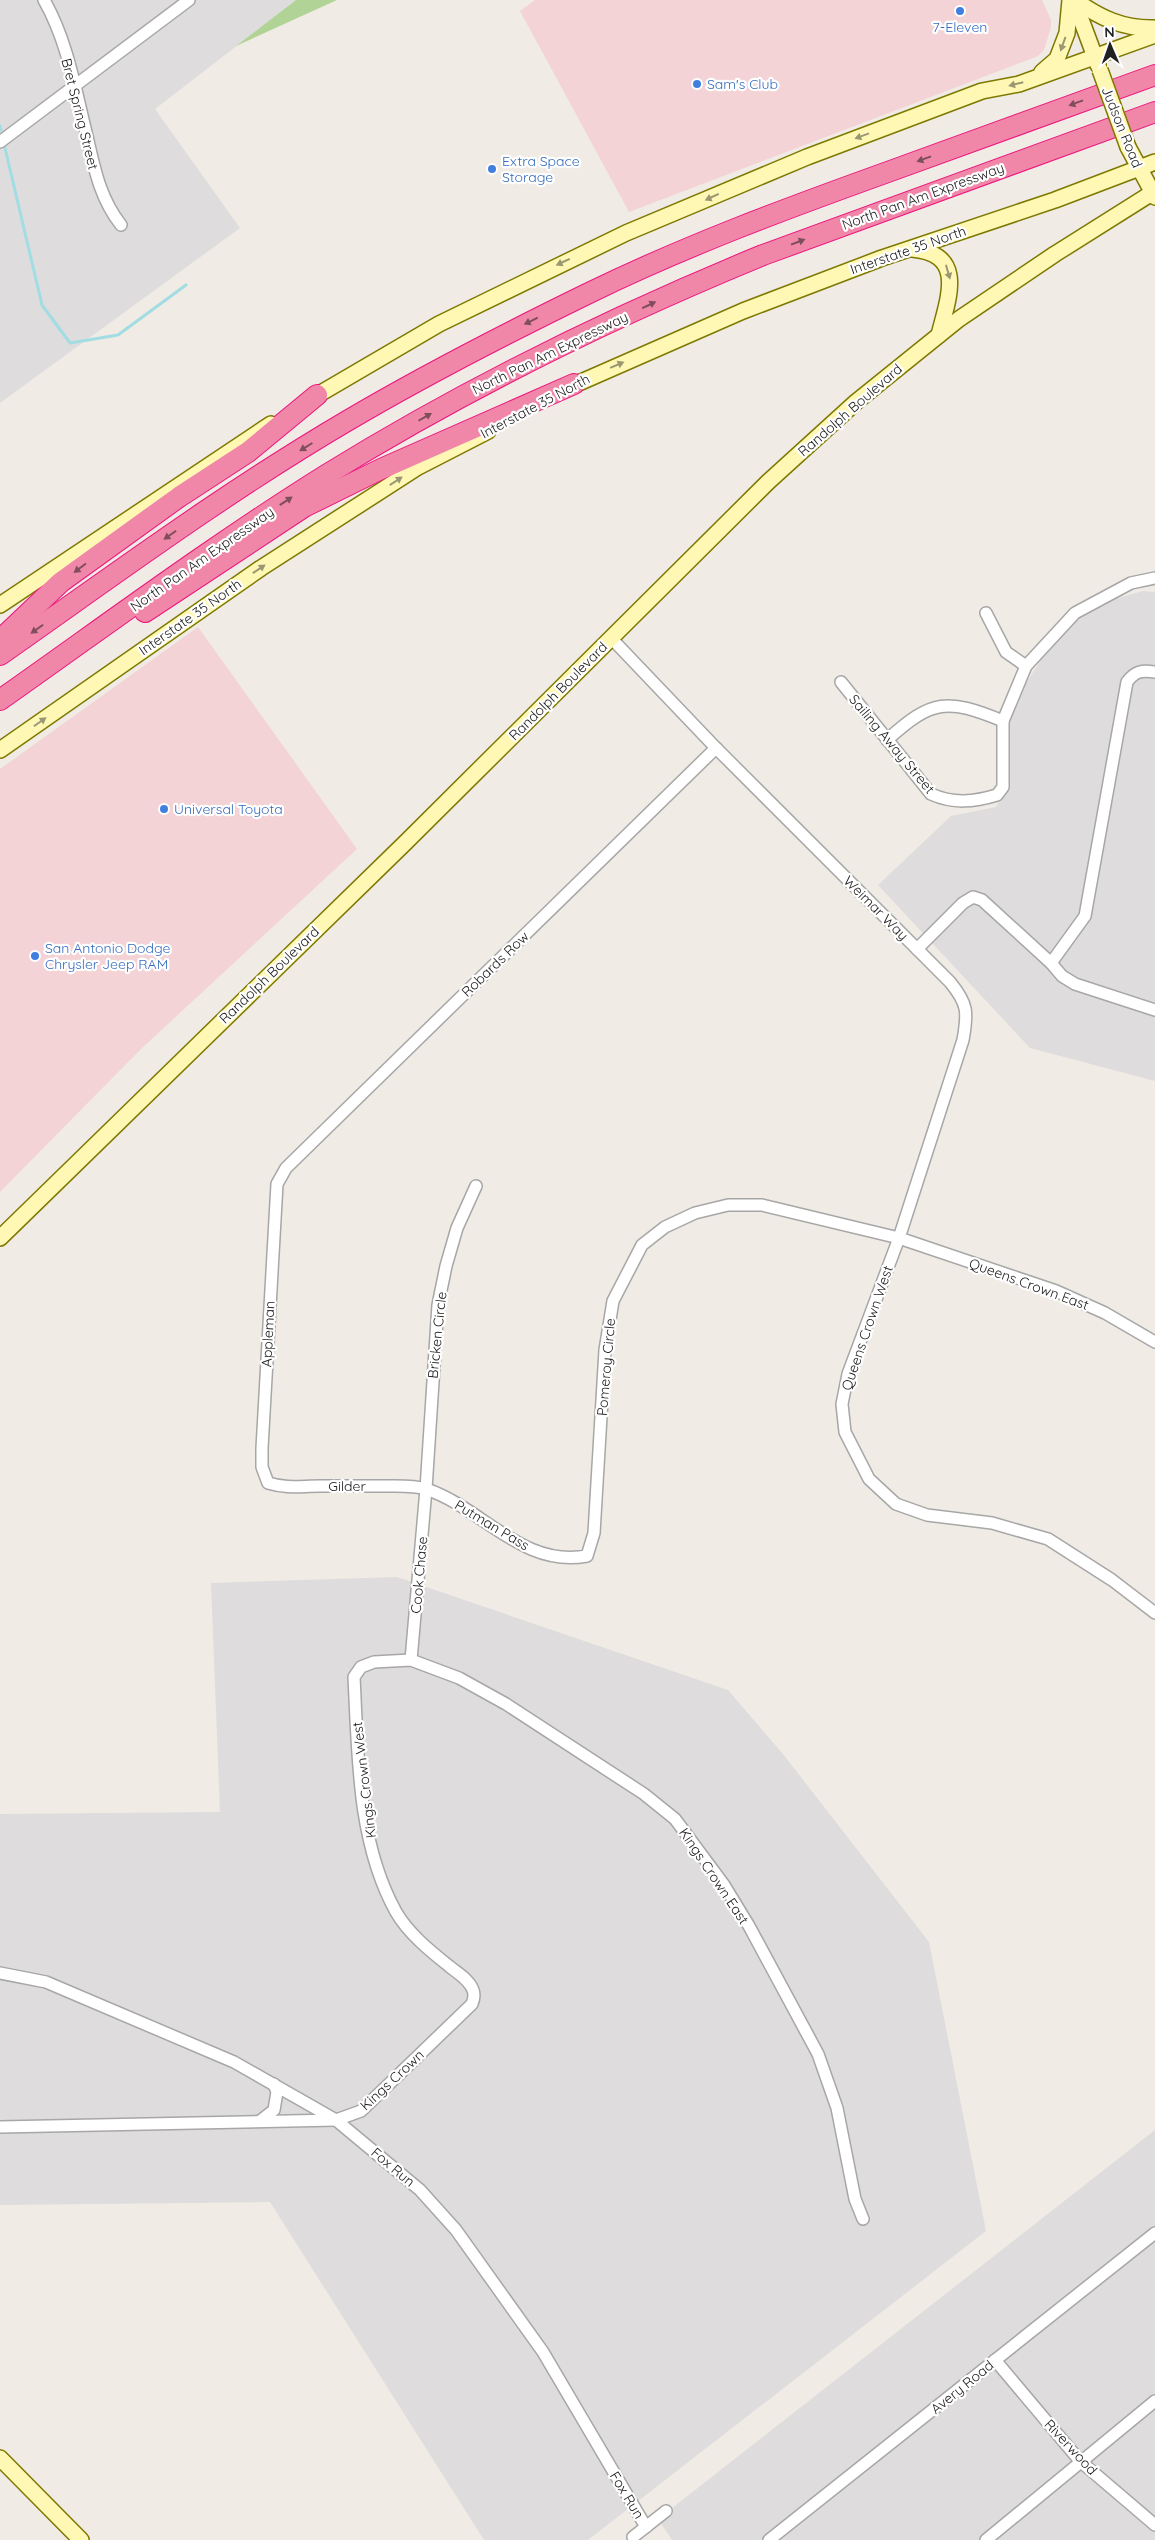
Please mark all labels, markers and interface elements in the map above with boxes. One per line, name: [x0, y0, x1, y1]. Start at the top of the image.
marker: 7-Eleven: [954, 5, 966, 17]
place label: 7-Eleven: [933, 18, 987, 36]
north arrow: [1085, 20, 1135, 70]
text: N: [1104, 23, 1115, 41]
one-way arrow: [1059, 36, 1066, 51]
street label: Bret Spring Street: [57, 56, 103, 172]
place label: Sam's Club: [707, 75, 778, 93]
marker: Sam's Club: [691, 78, 703, 90]
one-way arrow: [1008, 80, 1023, 88]
street label: Judson Road: [1098, 84, 1146, 170]
one-way arrow: [1069, 100, 1084, 107]
one-way arrow: [855, 133, 870, 140]
place label: Extra Space Storage: [502, 152, 580, 186]
one-way arrow: [916, 156, 931, 163]
street label: North Pan Am Expressway: [839, 158, 1007, 234]
marker: Extra Space Storage: [486, 163, 498, 175]
one-way arrow: [704, 192, 719, 201]
street label: Interstate 35 North: [848, 222, 968, 278]
one-way arrow: [791, 237, 805, 245]
one-way arrow: [556, 259, 570, 267]
one-way arrow: [944, 265, 952, 280]
one-way arrow: [642, 301, 656, 309]
street label: North Pan Am Expressway: [469, 307, 631, 399]
one-way arrow: [524, 317, 538, 325]
street label: Randolph Boulevard: [794, 360, 906, 460]
one-way arrow: [610, 361, 624, 369]
street label: Interstate 35 North: [477, 370, 593, 442]
one-way arrow: [418, 413, 433, 421]
one-way arrow: [299, 442, 312, 451]
one-way arrow: [390, 477, 403, 486]
one-way arrow: [280, 496, 293, 506]
street label: North Pan Am Expressway: [127, 503, 277, 615]
one-way arrow: [163, 530, 176, 540]
one-way arrow: [73, 563, 87, 573]
one-way arrow: [253, 564, 266, 574]
street label: Interstate 35 North: [135, 575, 245, 659]
one-way arrow: [30, 624, 43, 634]
street label: Randolph Boulevard: [505, 638, 611, 744]
street label: Sailing Away Street: [845, 691, 939, 798]
one-way arrow: [33, 717, 47, 727]
place label: Universal Toyota: [174, 800, 283, 818]
marker: Universal Toyota: [158, 803, 170, 815]
street label: Weimar Way: [840, 872, 912, 944]
street label: Randolph Boulevard: [215, 923, 323, 1027]
street label: Robards Row: [457, 927, 533, 1001]
place label: San Antonio Dodge Chrysler Jeep RAM: [45, 939, 170, 973]
marker: San Antonio Dodge Chrysler Jeep RAM: [29, 950, 41, 962]
street label: Queens Crown East: [967, 1254, 1092, 1314]
street label: Queens Crown West: [837, 1263, 897, 1393]
street label: Bricken Circle: [423, 1291, 451, 1379]
street label: Appleman: [257, 1300, 279, 1368]
street label: Pomeroy Circle: [593, 1317, 619, 1417]
street label: Gilder: [328, 1477, 366, 1495]
street label: Putman Pass: [451, 1496, 533, 1554]
street label: Cook Chase: [407, 1536, 431, 1614]
street label: Kings Crown West: [348, 1721, 380, 1839]
street label: Kings Crown East: [675, 1824, 753, 1928]
street label: Kings Crown: [356, 2046, 428, 2114]
street label: Fox Run: [367, 2143, 419, 2191]
street label: Avery Road: [927, 2356, 997, 2418]
street label: Riverwood: [1041, 2415, 1101, 2479]
street label: Fox Run: [606, 2468, 648, 2522]

